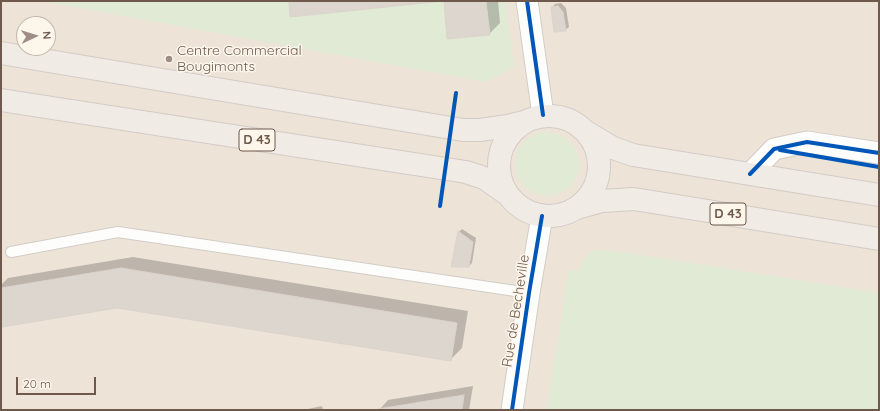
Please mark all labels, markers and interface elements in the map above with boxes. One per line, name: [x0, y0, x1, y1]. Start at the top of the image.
north arrow: [16, 16, 56, 56]
text: N: [40, 31, 54, 40]
place label: Centre Commercial Bougimonts: [177, 43, 302, 76]
marker: Centre Commercial Bougimonts: [164, 54, 174, 64]
road number: D 43: [239, 129, 275, 151]
road number: D 43: [710, 203, 746, 225]
street label: Rue de Becheville: [499, 253, 533, 369]
scale bar: [18, 369, 98, 395]
text: 20 m: [23, 376, 51, 391]

